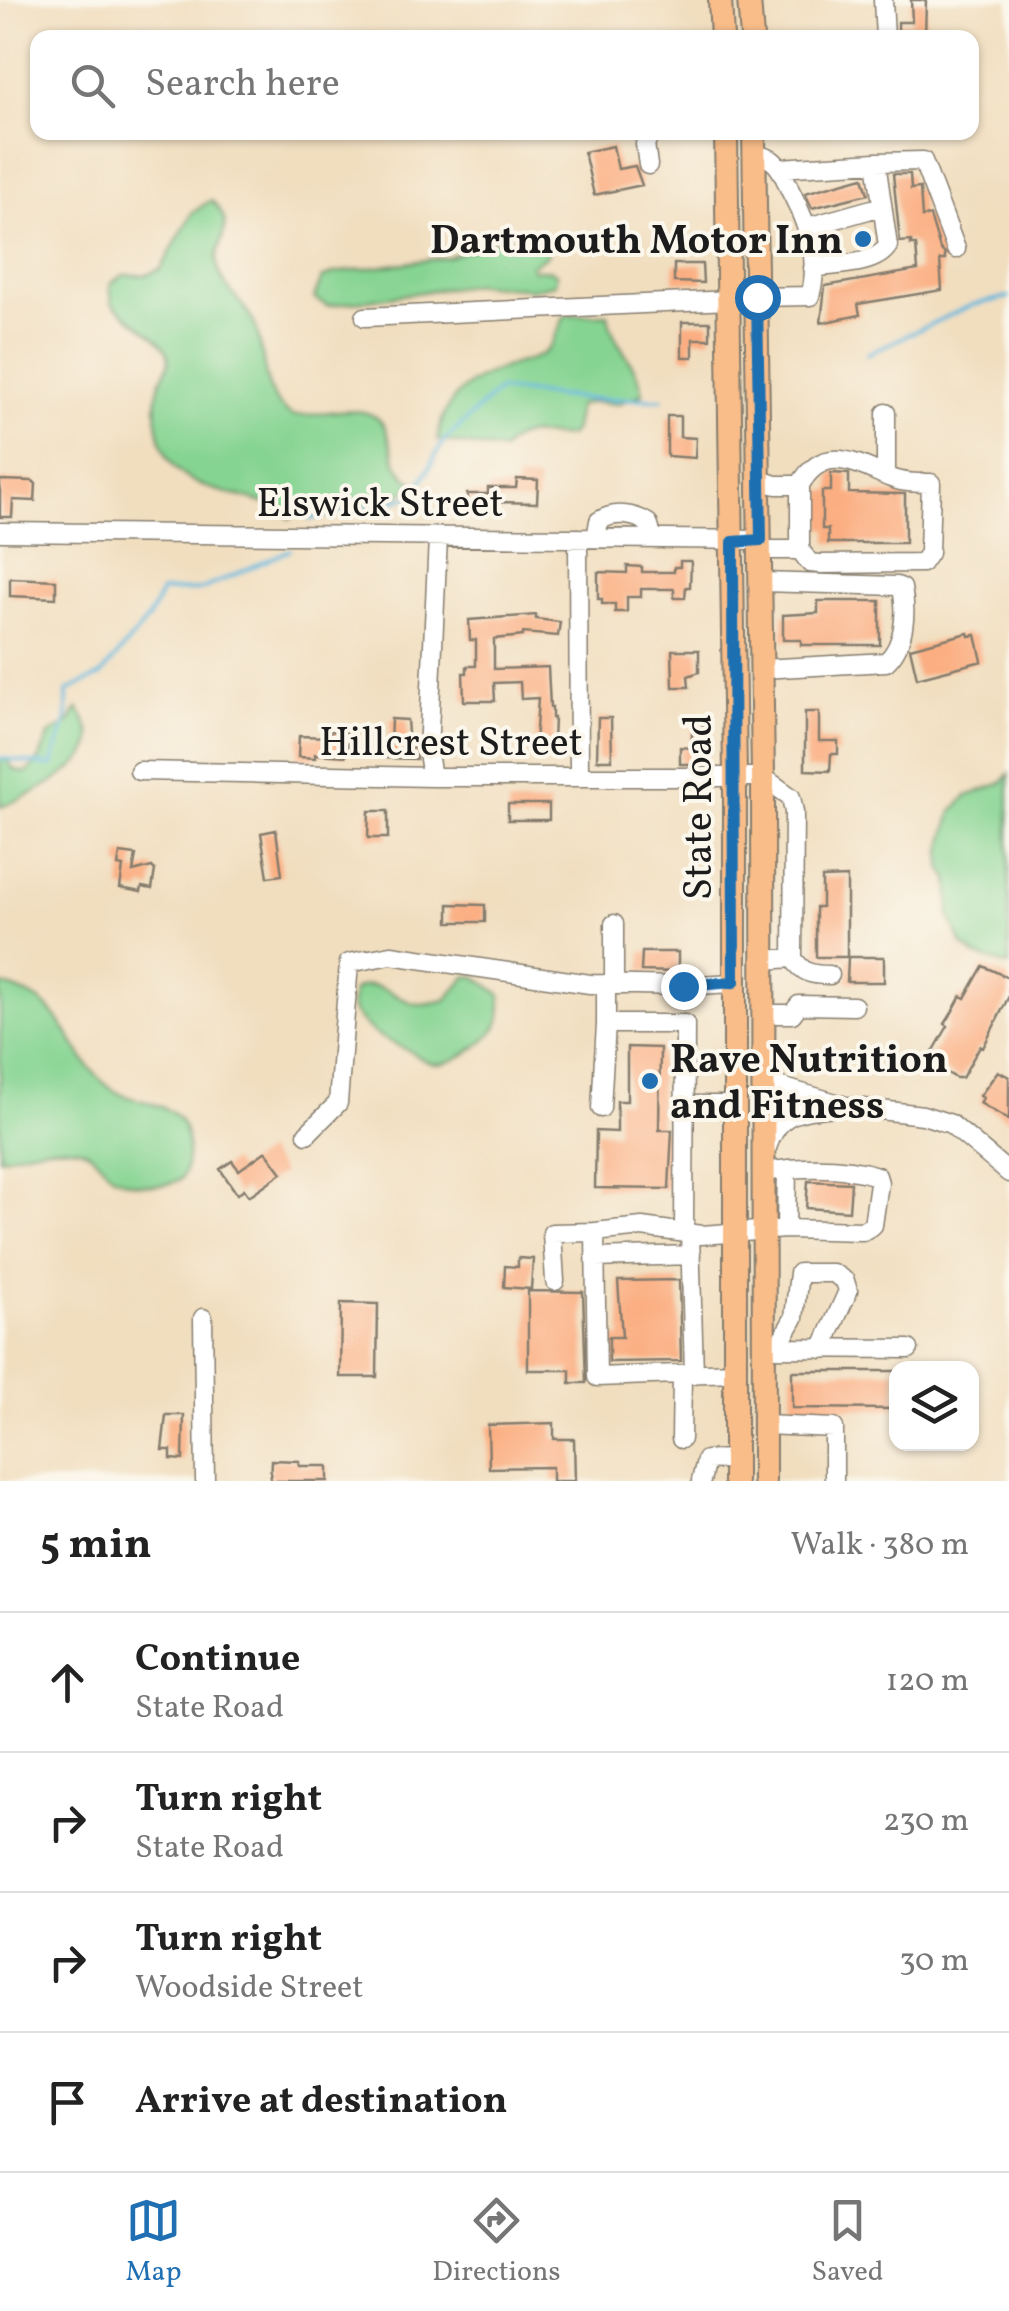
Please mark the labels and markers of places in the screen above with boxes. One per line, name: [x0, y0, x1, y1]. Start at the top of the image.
place label: Dartmouth Motor Inn: [430, 215, 843, 271]
marker: Dartmouth Motor Inn: [852, 228, 874, 250]
place label: Rave Nutrition and Fitness: [670, 1034, 948, 1136]
marker: Rave Nutrition and Fitness: [639, 1070, 661, 1092]

